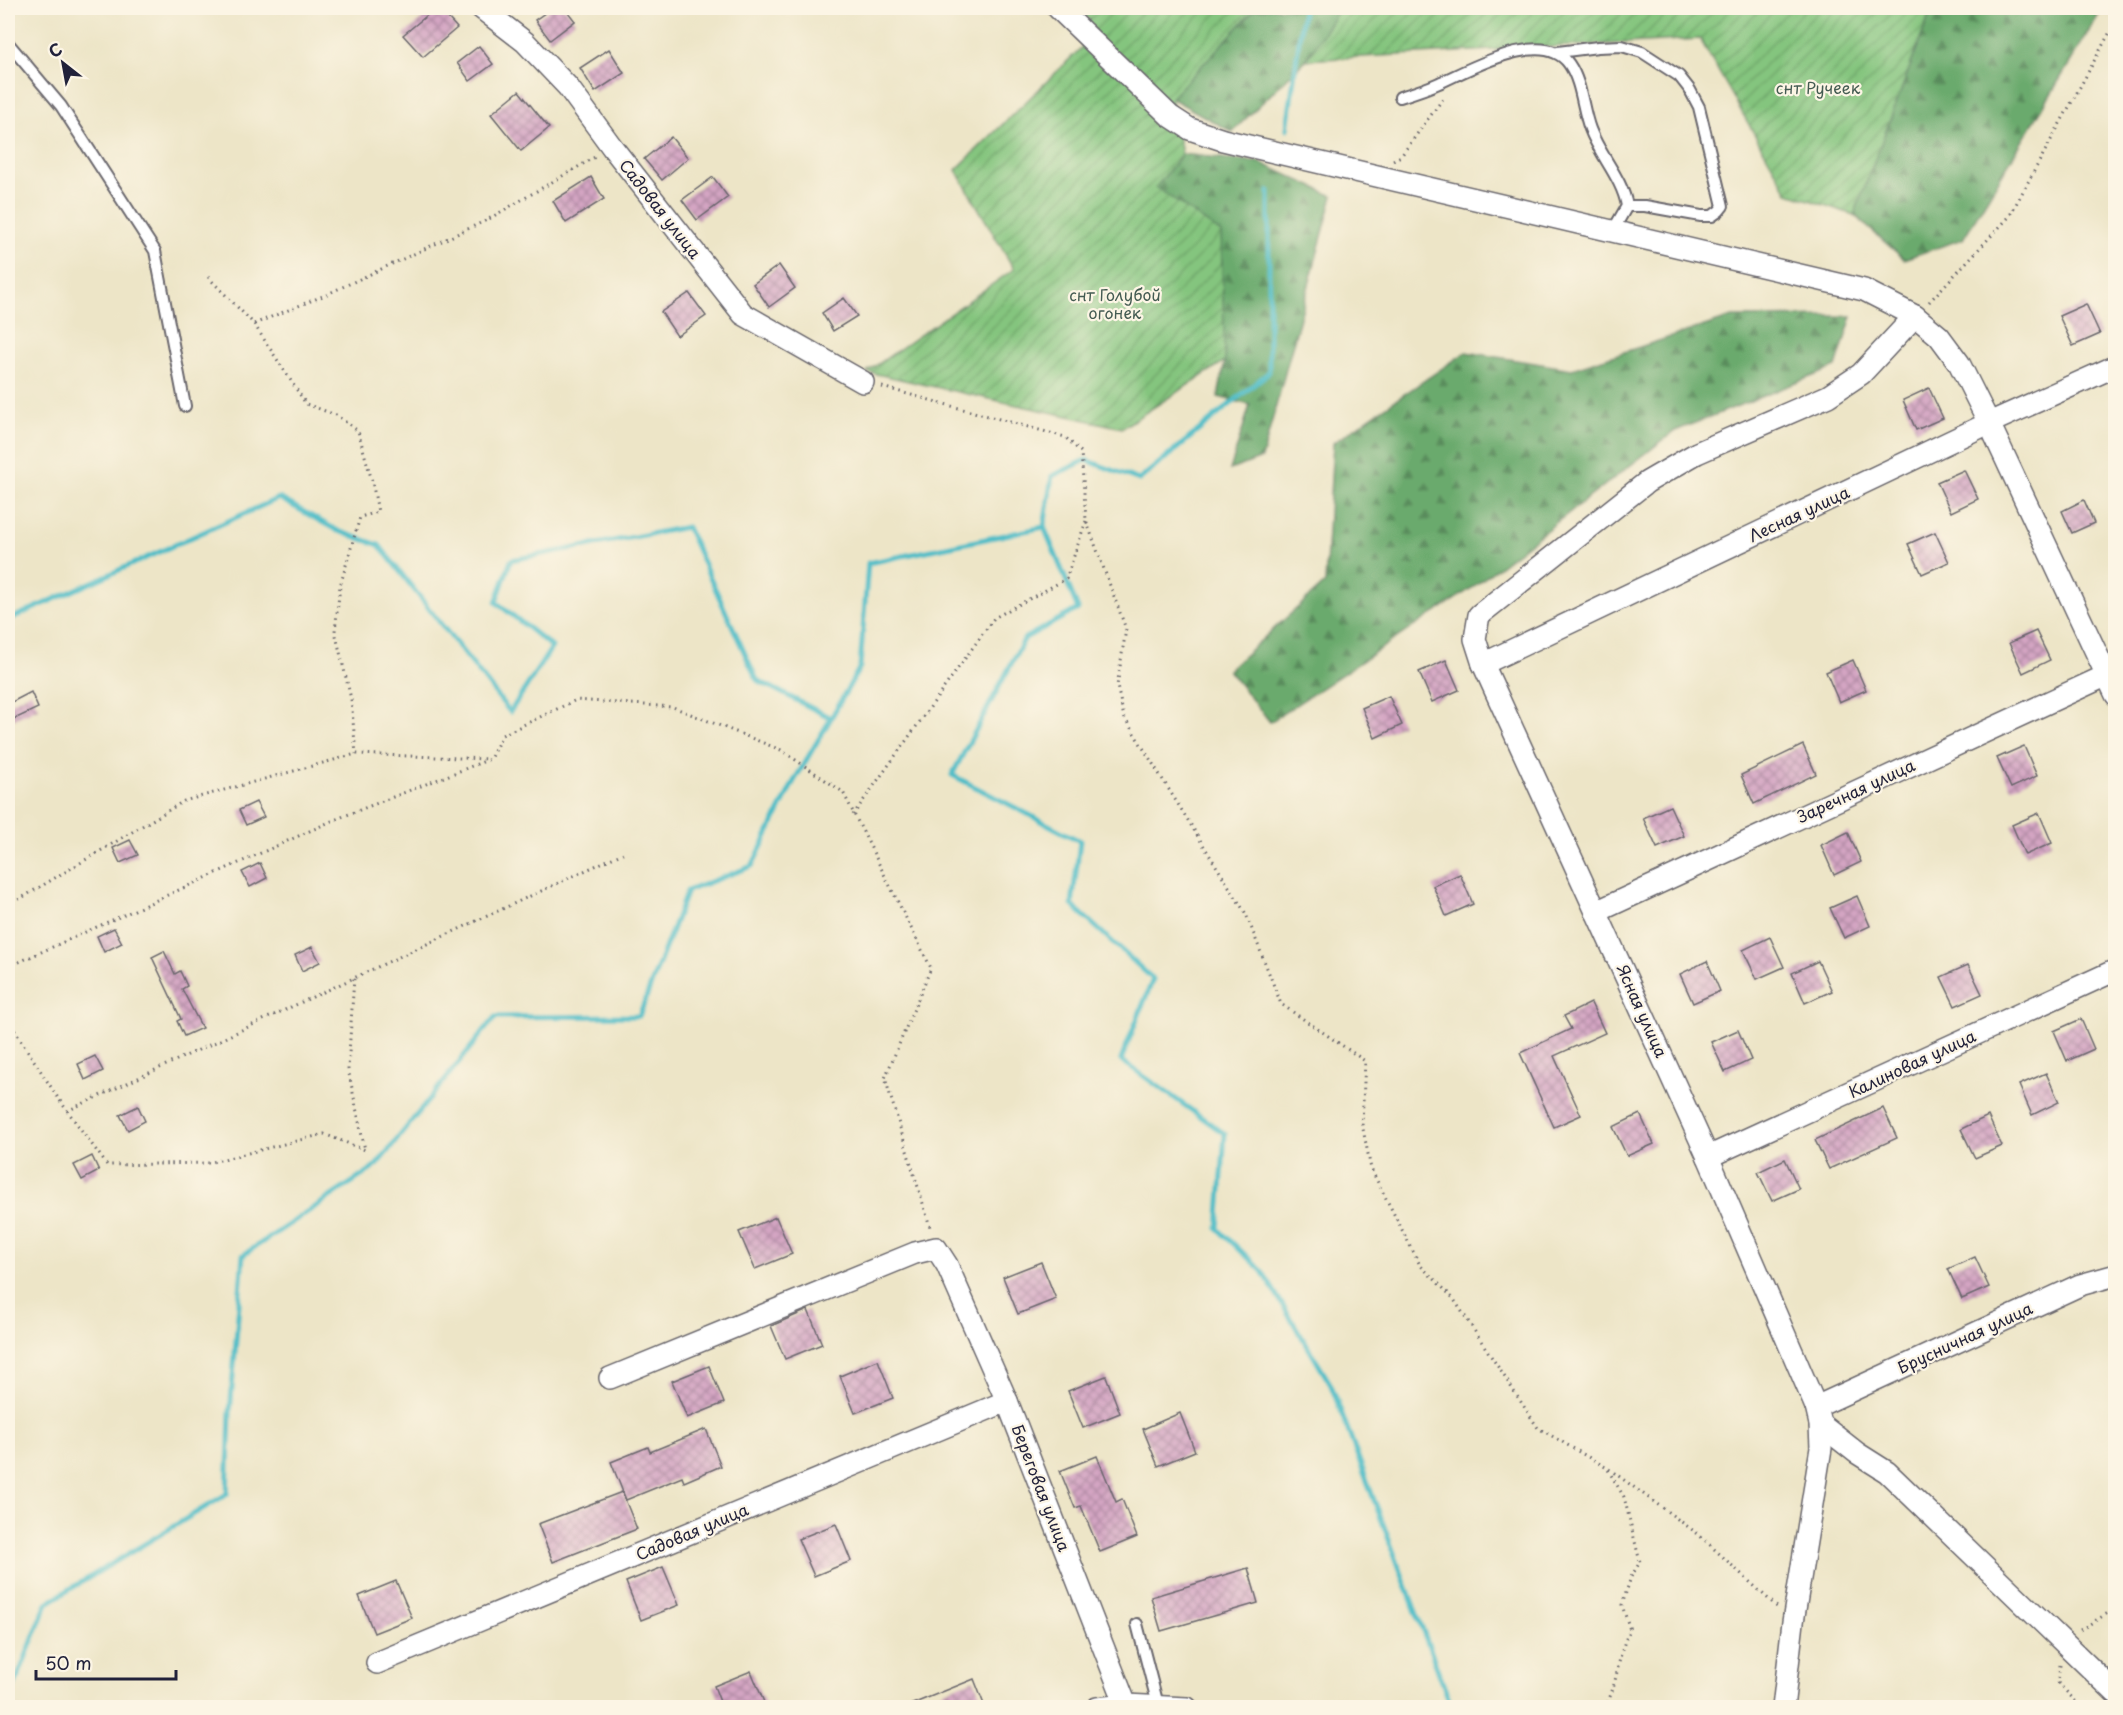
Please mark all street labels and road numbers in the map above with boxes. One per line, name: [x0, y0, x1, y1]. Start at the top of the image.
street label: Садовая улица: [614, 154, 707, 263]
street label: Лесная улица: [1744, 479, 1853, 547]
street label: Заречная улица: [1793, 752, 1918, 828]
street label: Ясная улица: [1612, 960, 1674, 1061]
street label: Калиновая улица: [1844, 1023, 1979, 1103]
street label: Брусничная улица: [1893, 1295, 2036, 1379]
street label: Береговая улица: [1007, 1421, 1077, 1555]
street label: Садовая улица: [632, 1497, 752, 1566]

